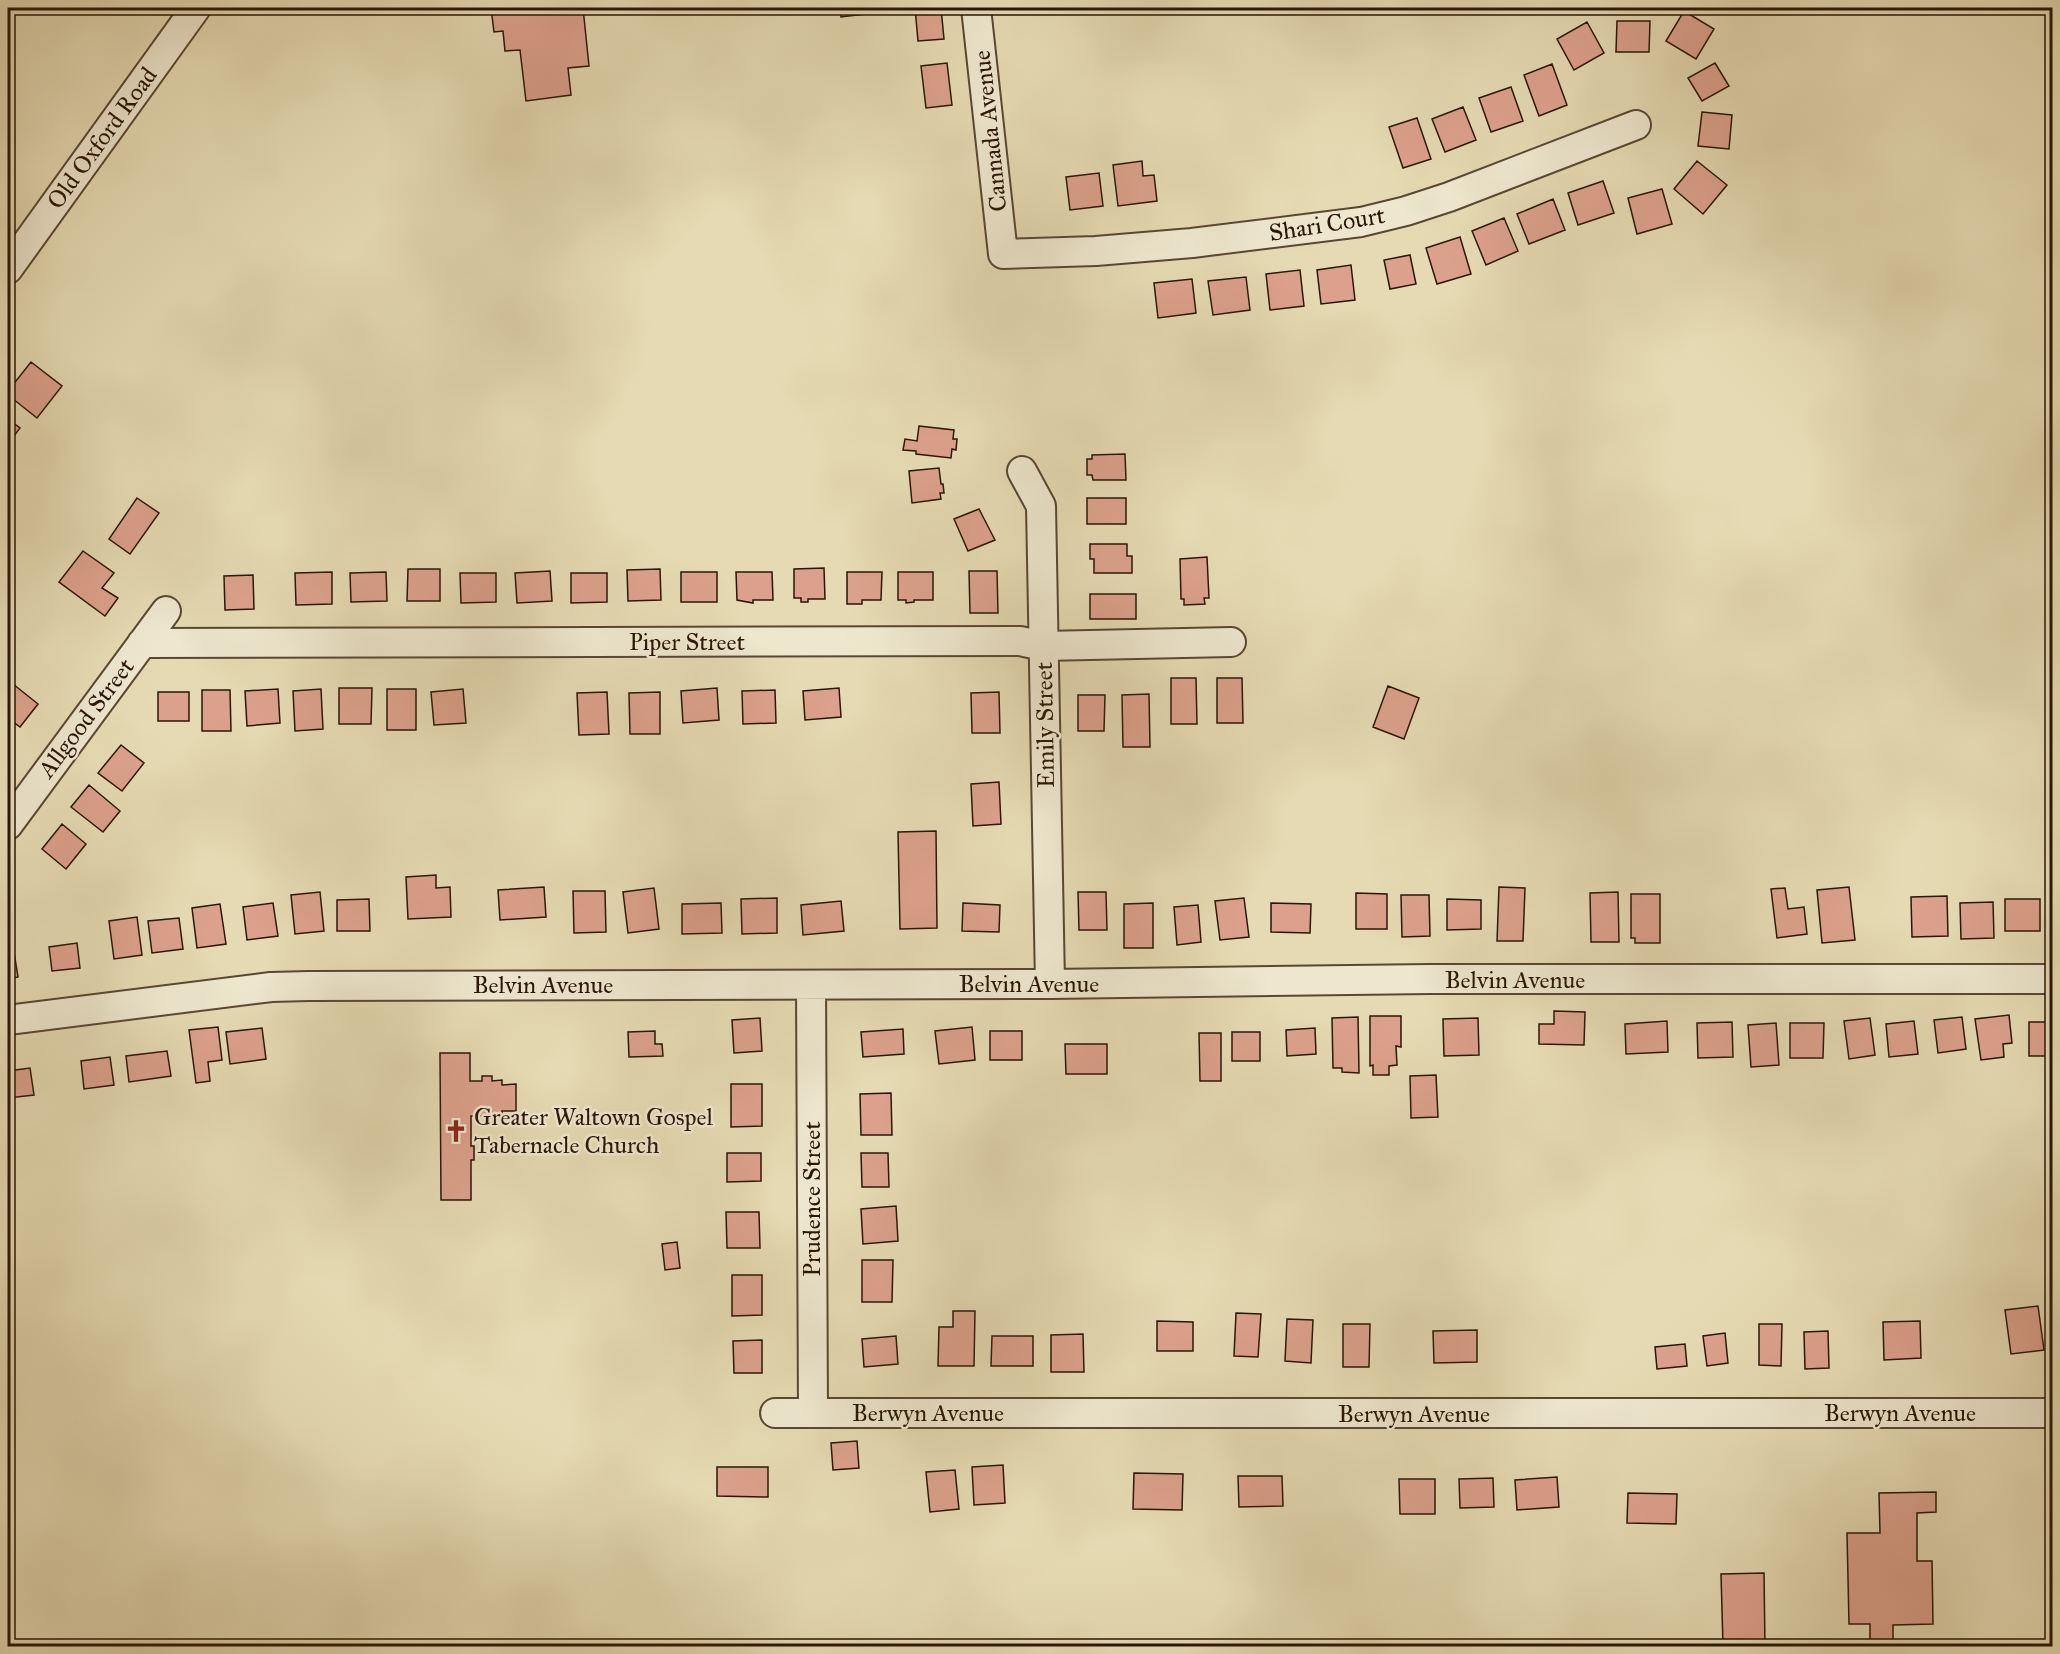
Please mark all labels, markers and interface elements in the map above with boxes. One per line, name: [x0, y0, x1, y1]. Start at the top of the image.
street label: Cannada Avenue: [967, 49, 1013, 213]
street label: Old Oxford Road: [40, 61, 164, 215]
street label: Shari Court: [1267, 200, 1388, 248]
street label: Piper Street: [629, 627, 746, 657]
street label: Allgood Street: [31, 652, 141, 784]
street label: Emily Street: [1029, 661, 1061, 788]
street label: Belvin Avenue: [1445, 965, 1585, 995]
street label: Belvin Avenue: [959, 969, 1099, 999]
street label: Belvin Avenue: [473, 970, 613, 1000]
place label: Greater Waltown Gospel Tabernacle Church: [474, 1102, 713, 1160]
church icon: Greater Waltown Gospel Tabernacle Church: [443, 1118, 469, 1144]
street label: Prudence Street: [797, 1121, 827, 1277]
street label: Berwyn Avenue: [852, 1398, 1004, 1428]
street label: Berwyn Avenue: [1824, 1398, 1976, 1428]
street label: Berwyn Avenue: [1338, 1399, 1490, 1429]

